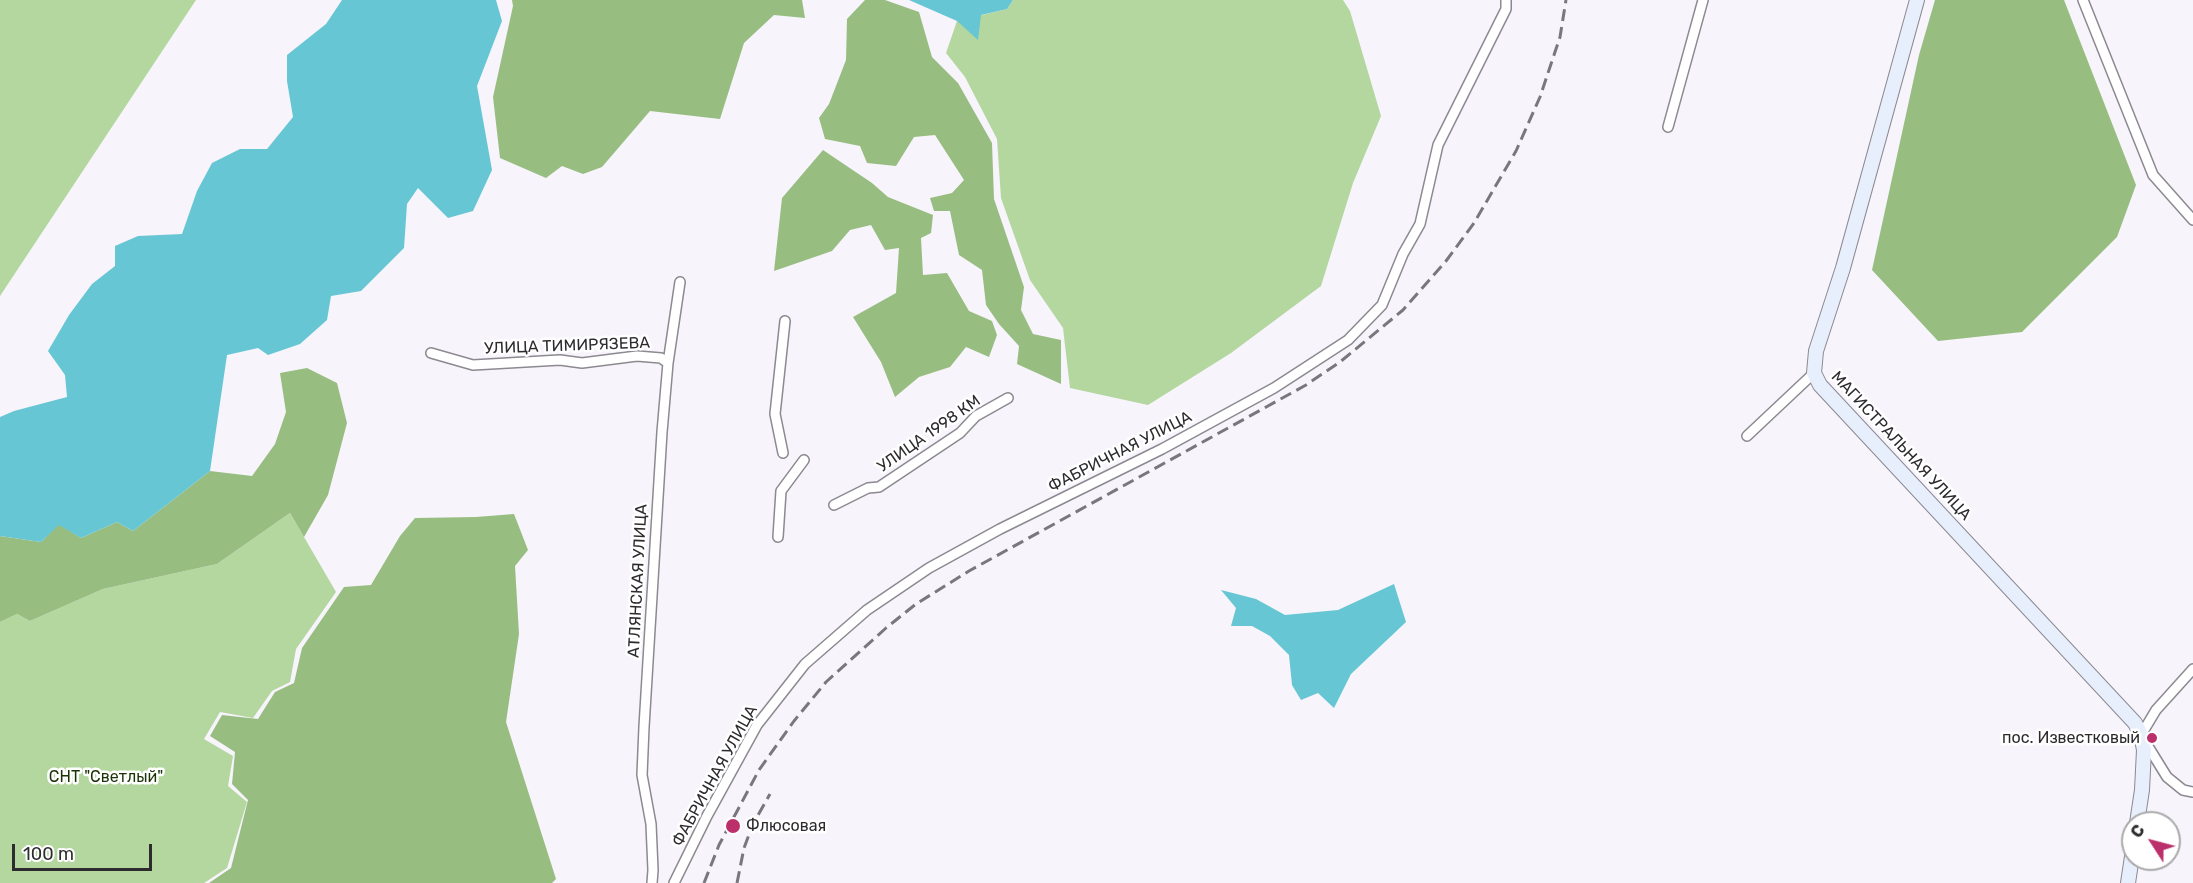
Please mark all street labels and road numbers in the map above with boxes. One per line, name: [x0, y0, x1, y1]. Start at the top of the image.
street label: УЛИЦА ТИМИРЯЗЕВА: [484, 334, 650, 358]
street label: МАГИСТРАЛЬНАЯ УЛИЦА: [1827, 368, 1975, 524]
street label: УЛИЦА 1998 КМ: [874, 391, 984, 477]
street label: ФАБРИЧНАЯ УЛИЦА: [1045, 407, 1195, 497]
street label: АТЛЯНСКАЯ УЛИЦА: [624, 504, 652, 658]
street label: ФАБРИЧНАЯ УЛИЦА: [668, 702, 762, 850]

